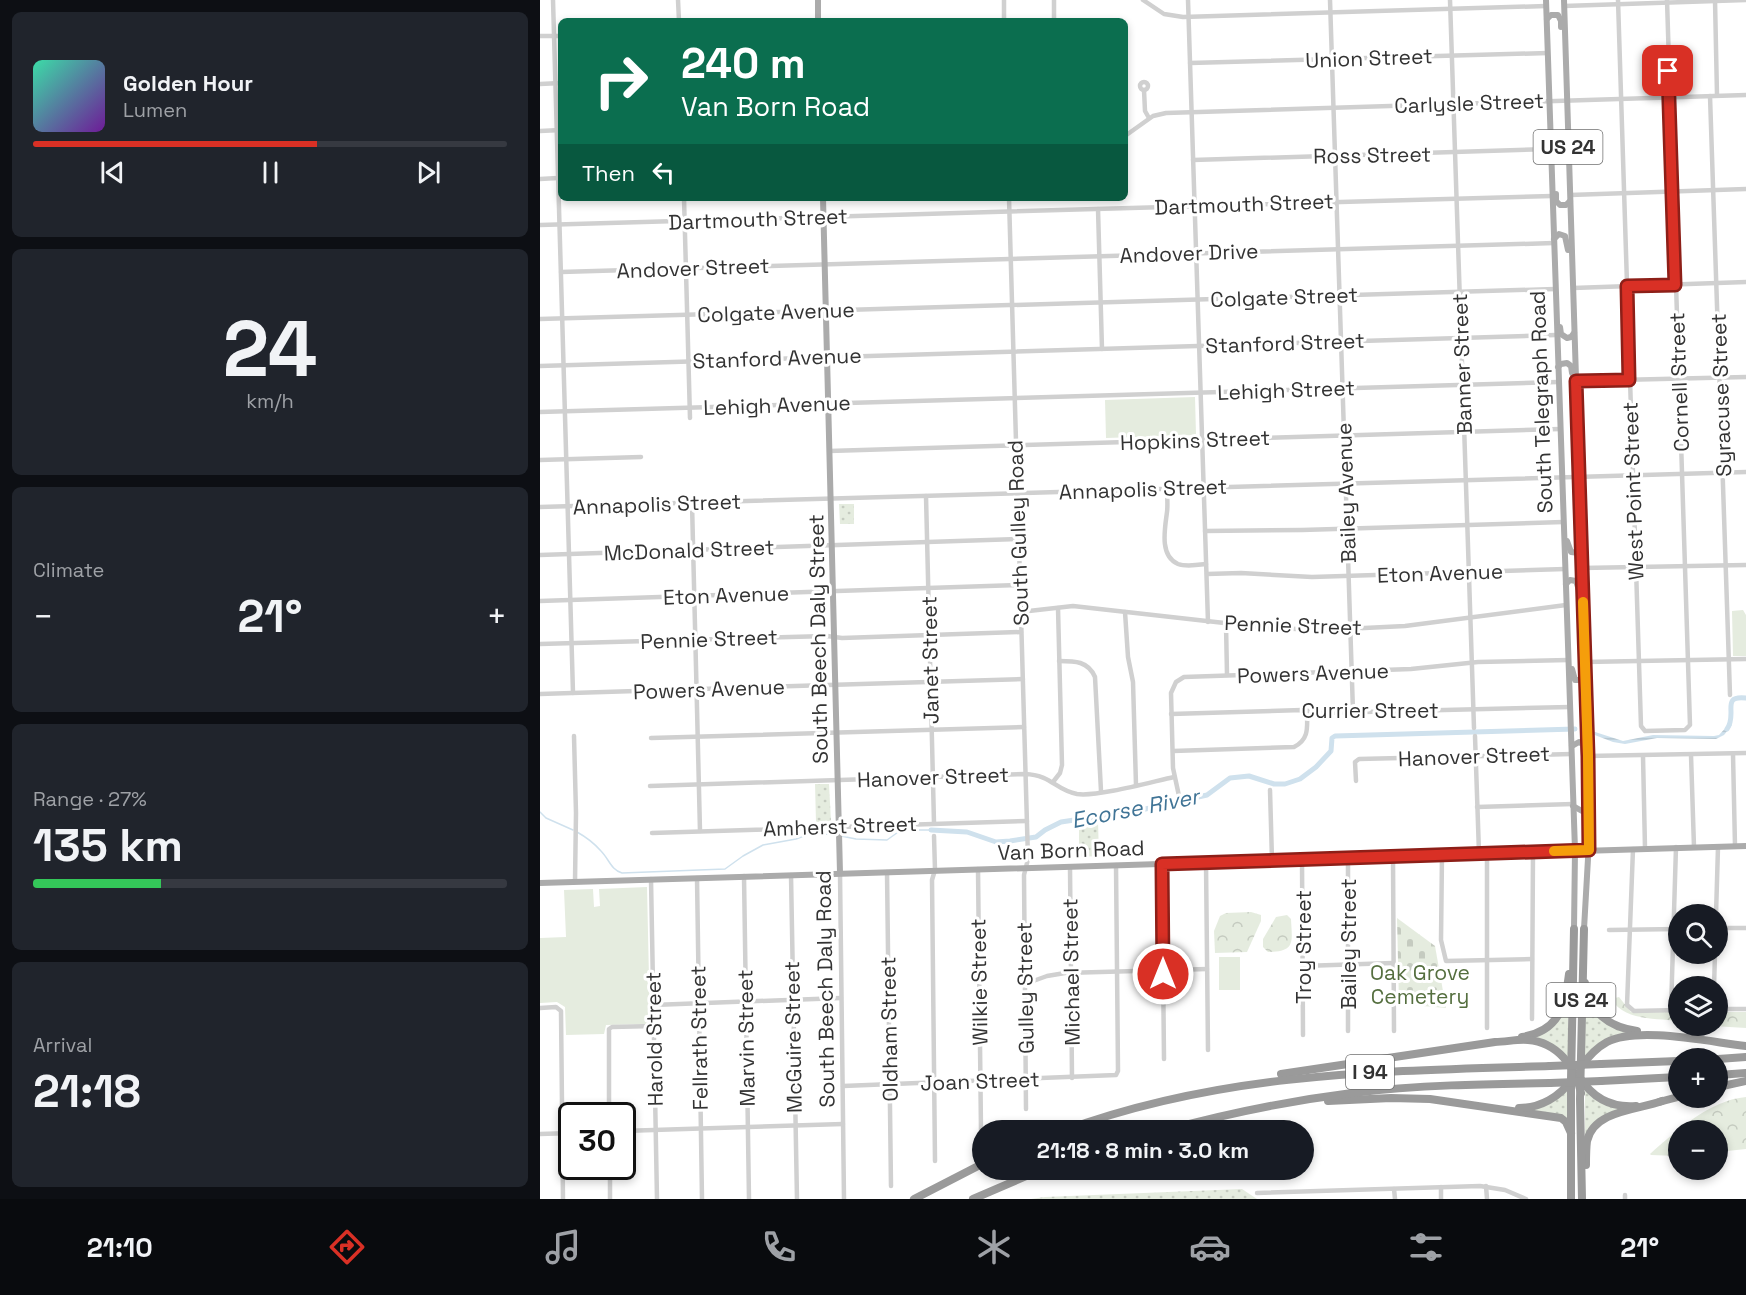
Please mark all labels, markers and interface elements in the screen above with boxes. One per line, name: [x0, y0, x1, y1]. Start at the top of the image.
text: 240 m: [681, 37, 806, 90]
icon: right: [582, 42, 660, 120]
street label: Union Street: [1305, 42, 1433, 74]
pin: [1642, 45, 1693, 96]
icon: arrive: [1651, 54, 1684, 87]
text: Golden Hour: [123, 69, 253, 97]
street label: Carlysle Street: [1394, 87, 1544, 119]
text: Van Born Road: [681, 89, 870, 124]
text: Lumen: [123, 97, 187, 123]
road number: US 24: [1534, 130, 1602, 164]
street label: Ross Street: [1313, 140, 1431, 170]
icon: previous: [96, 156, 129, 189]
icon: pause: [254, 156, 287, 189]
icon: next: [412, 156, 445, 189]
icon: left: [647, 156, 680, 189]
text: Then: [582, 159, 635, 187]
street label: Dartmouth Street: [1154, 187, 1334, 221]
street label: Dartmouth Street: [668, 202, 848, 236]
street label: Andover Drive: [1119, 237, 1259, 269]
street label: Andover Street: [616, 252, 770, 284]
street label: Colgate Street: [1210, 281, 1358, 313]
street label: South Telegraph Road: [1524, 290, 1558, 514]
street label: Banner Street: [1446, 293, 1478, 435]
street label: Colgate Avenue: [697, 296, 855, 328]
text: 24: [223, 299, 317, 399]
street label: Cornell Street: [1663, 312, 1695, 452]
street label: Syracuse Street: [1705, 313, 1737, 477]
street label: Stanford Street: [1205, 327, 1365, 359]
street label: Stanford Avenue: [692, 342, 862, 374]
street label: Lehigh Street: [1217, 374, 1355, 406]
text: km/h: [246, 388, 294, 414]
street label: Lehigh Avenue: [703, 389, 851, 421]
street label: West Point Street: [1616, 401, 1650, 581]
street label: Bailey Avenue: [1330, 422, 1362, 564]
street label: Hopkins Street: [1119, 424, 1271, 456]
street label: South Gulley Road: [1001, 440, 1035, 626]
street label: Annapolis Street: [1058, 473, 1228, 505]
street label: Annapolis Street: [572, 488, 742, 520]
street label: South Beech Daly Street: [802, 514, 834, 764]
street label: McDonald Street: [603, 534, 775, 566]
text: Climate: [33, 557, 104, 583]
street label: Eton Avenue: [1376, 557, 1504, 589]
street label: Eton Avenue: [662, 579, 790, 611]
text: 21°: [238, 588, 302, 645]
text: −: [33, 596, 53, 638]
text: +: [487, 596, 507, 638]
street label: Janet Street: [915, 596, 945, 724]
street label: Pennie Street: [1224, 609, 1362, 641]
street label: Pennie Street: [640, 623, 778, 655]
street label: Powers Avenue: [1236, 657, 1390, 689]
street label: Powers Avenue: [632, 673, 786, 705]
street label: Currier Street: [1301, 697, 1439, 724]
street label: Hanover Street: [1398, 740, 1550, 772]
street label: Hanover Street: [857, 761, 1009, 793]
water label: Ecorse River: [1069, 781, 1204, 834]
text: Range · 27%: [33, 786, 147, 812]
street label: Amherst Street: [762, 810, 918, 842]
text: 135 km: [33, 817, 183, 874]
street label: Van Born Road: [997, 834, 1145, 866]
street label: South Beech Daly Road: [809, 870, 841, 1108]
street label: Bailey Street: [1335, 878, 1362, 1010]
street label: Troy Street: [1290, 890, 1317, 1004]
street label: Michael Street: [1056, 898, 1086, 1046]
map controls: [1668, 904, 1728, 1180]
button: search: [1668, 904, 1728, 964]
street label: Wilkie Street: [964, 918, 994, 1046]
street label: Gulley Street: [1010, 922, 1040, 1054]
position arrow: [1131, 942, 1195, 1006]
street label: Oldham Street: [874, 956, 904, 1102]
park label: Oak Grove Cemetery: [1370, 959, 1470, 1010]
street label: McGuire Street: [778, 961, 808, 1113]
street label: Fellrath Street: [684, 965, 714, 1111]
street label: Marvin Street: [731, 969, 761, 1107]
street label: Harold Street: [639, 971, 669, 1107]
button: layers: [1668, 976, 1728, 1036]
road number: US 24: [1546, 983, 1616, 1017]
text: Arrival: [33, 1032, 92, 1058]
button: +: [1668, 1048, 1728, 1108]
road number: I 94: [1346, 1055, 1394, 1089]
text: 21:18: [33, 1063, 141, 1120]
street label: Joan Street: [920, 1065, 1040, 1097]
speed limit sign: 30: [558, 1102, 636, 1180]
button: −: [1668, 1120, 1728, 1180]
text: 21:18 · 8 min · 3.0 km: [1037, 1136, 1249, 1164]
icon: directions: [326, 1226, 368, 1268]
icon: music: [542, 1226, 584, 1268]
icon: phone: [758, 1226, 800, 1268]
icon: climate: [973, 1226, 1015, 1268]
icon: car: [1189, 1226, 1231, 1268]
icon: filters: [1405, 1226, 1447, 1268]
text: 21:10: [87, 1230, 153, 1265]
text: 21°: [1620, 1230, 1659, 1265]

